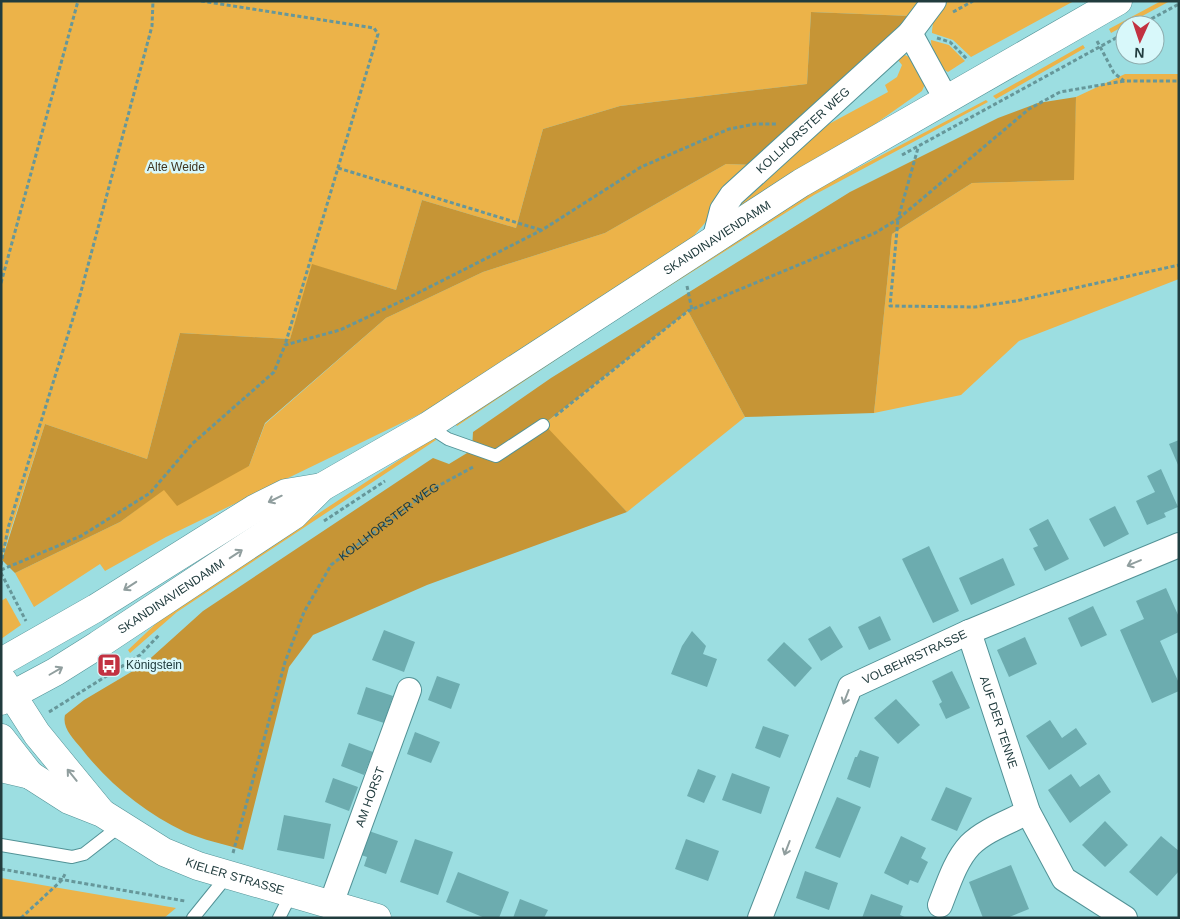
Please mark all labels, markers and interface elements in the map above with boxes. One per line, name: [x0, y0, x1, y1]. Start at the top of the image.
north arrow: [1115, 15, 1165, 65]
text: N: [1134, 45, 1145, 61]
street label: KOLLHORSTER WEG: [753, 84, 853, 176]
park label: Alte Weide: [147, 160, 205, 174]
street label: SKANDINAVIENDAMM: [661, 198, 773, 278]
street label: KOLLHORSTER WEG: [336, 480, 441, 564]
one-way arrow: [268, 495, 283, 504]
one-way arrow: [229, 549, 243, 559]
street label: SKANDINAVIENDAMM: [115, 556, 227, 637]
one-way arrow: [1127, 559, 1142, 569]
one-way arrow: [123, 581, 137, 591]
street label: VOLBEHRSTRASSE: [860, 627, 969, 687]
bus stop icon: Königstein: [96, 652, 122, 678]
place label: Königstein: [126, 658, 182, 672]
one-way arrow: [49, 666, 64, 676]
street label: AUF DER TENNE: [977, 674, 1020, 770]
one-way arrow: [841, 689, 850, 704]
street label: AM HORST: [353, 764, 388, 829]
one-way arrow: [66, 769, 77, 782]
one-way arrow: [782, 840, 791, 855]
street label: KIELER STRASSE: [184, 855, 286, 898]

